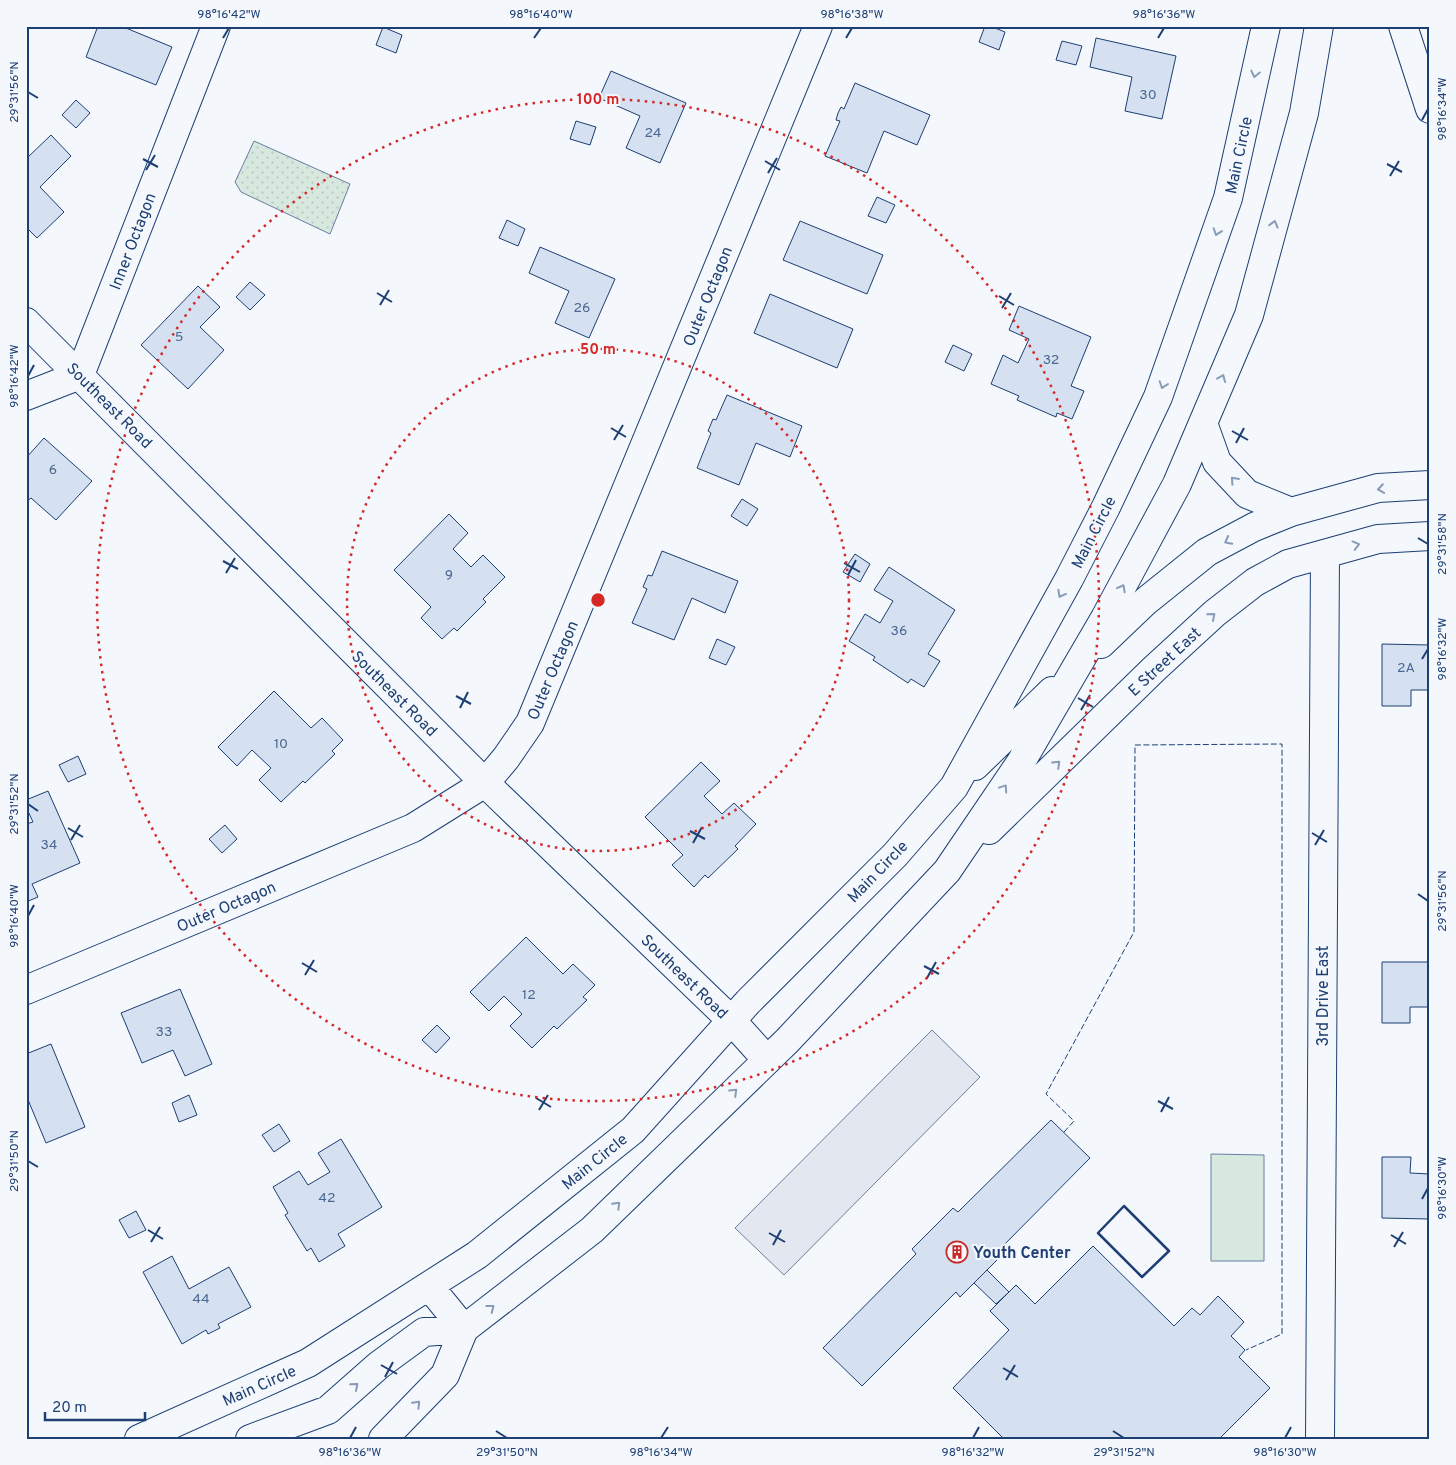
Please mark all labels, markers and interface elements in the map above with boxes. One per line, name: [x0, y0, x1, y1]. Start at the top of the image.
text: 98°16'42"W: [197, 7, 261, 23]
text: 98°16'40"W: [509, 7, 573, 23]
text: 98°16'38"W: [820, 7, 884, 23]
text: 98°16'36"W: [1133, 7, 1195, 23]
text: 29°31'56"N: [7, 61, 23, 123]
one-way arrow: [1250, 69, 1261, 78]
text: 98°16'34"W: [1435, 77, 1451, 141]
house number: 30: [1139, 87, 1157, 104]
text: 100 m: [577, 91, 619, 110]
street label: Main Circle: [1222, 115, 1258, 196]
house number: 24: [644, 125, 662, 142]
street label: Inner Octagon: [106, 190, 162, 293]
one-way arrow: [1268, 221, 1278, 229]
one-way arrow: [1213, 227, 1223, 235]
street label: Outer Octagon: [680, 244, 738, 350]
house number: 26: [574, 300, 590, 317]
house number: 5: [175, 329, 183, 346]
text: 50 m: [580, 341, 616, 360]
text: 98°16'42"W: [7, 344, 23, 408]
house number: 32: [1043, 352, 1059, 369]
street label: Southeast Road: [61, 359, 156, 454]
one-way arrow: [1216, 374, 1226, 383]
one-way arrow: [1159, 380, 1169, 389]
house number: 6: [49, 462, 57, 479]
one-way arrow: [1231, 477, 1240, 486]
one-way arrow: [1377, 483, 1386, 493]
street label: Main Circle: [1068, 493, 1122, 572]
text: 29°31'58"N: [1435, 513, 1451, 575]
one-way arrow: [1225, 535, 1234, 545]
one-way arrow: [1351, 540, 1360, 551]
house number: 9: [445, 567, 453, 584]
one-way arrow: [1116, 584, 1126, 593]
one-way arrow: [1058, 589, 1068, 598]
centre of rings: [589, 591, 607, 609]
one-way arrow: [1207, 612, 1216, 621]
street label: Outer Octagon: [524, 618, 584, 723]
text: 98°16'32"W: [1435, 618, 1451, 680]
house number: 36: [891, 623, 907, 640]
street label: E Street East: [1125, 624, 1206, 701]
street label: Southeast Road: [346, 647, 441, 742]
house number: 2A: [1397, 660, 1415, 677]
house number: 10: [274, 736, 288, 753]
one-way arrow: [1051, 761, 1060, 770]
text: 29°31'52"N: [7, 773, 23, 835]
one-way arrow: [998, 784, 1007, 794]
house number: 34: [40, 837, 58, 854]
street label: Main Circle: [844, 837, 913, 908]
text: 29°31'56"N: [1435, 870, 1451, 932]
street label: Outer Octagon: [174, 878, 279, 938]
text: 98°16'40"W: [7, 884, 23, 948]
street label: Southeast Road: [636, 931, 731, 1024]
street label: 3rd Drive East: [1314, 945, 1334, 1047]
house number: 12: [522, 987, 536, 1004]
house number: 33: [156, 1024, 172, 1041]
one-way arrow: [728, 1089, 737, 1098]
text: 29°31'50"N: [7, 1130, 23, 1192]
street label: Main Circle: [558, 1130, 632, 1195]
text: 98°16'30"W: [1435, 1156, 1451, 1220]
house number: 42: [318, 1190, 336, 1207]
one-way arrow: [611, 1202, 620, 1211]
building icon: Youth Center: [945, 1240, 969, 1264]
place label: Youth Center: [973, 1244, 1071, 1264]
house number: 44: [192, 1291, 210, 1308]
one-way arrow: [485, 1305, 495, 1314]
street label: Main Circle: [220, 1362, 300, 1412]
one-way arrow: [349, 1383, 358, 1392]
scale bar: [45, 1390, 145, 1422]
text: 20 m: [52, 1399, 87, 1418]
one-way arrow: [411, 1400, 420, 1409]
text: 98°16'36"W: [319, 1445, 381, 1461]
text: 29°31'50"N: [476, 1445, 538, 1461]
text: 98°16'34"W: [629, 1445, 693, 1461]
text: 98°16'32"W: [942, 1445, 1004, 1461]
text: 29°31'52"N: [1093, 1445, 1155, 1461]
text: 98°16'30"W: [1253, 1445, 1317, 1461]

